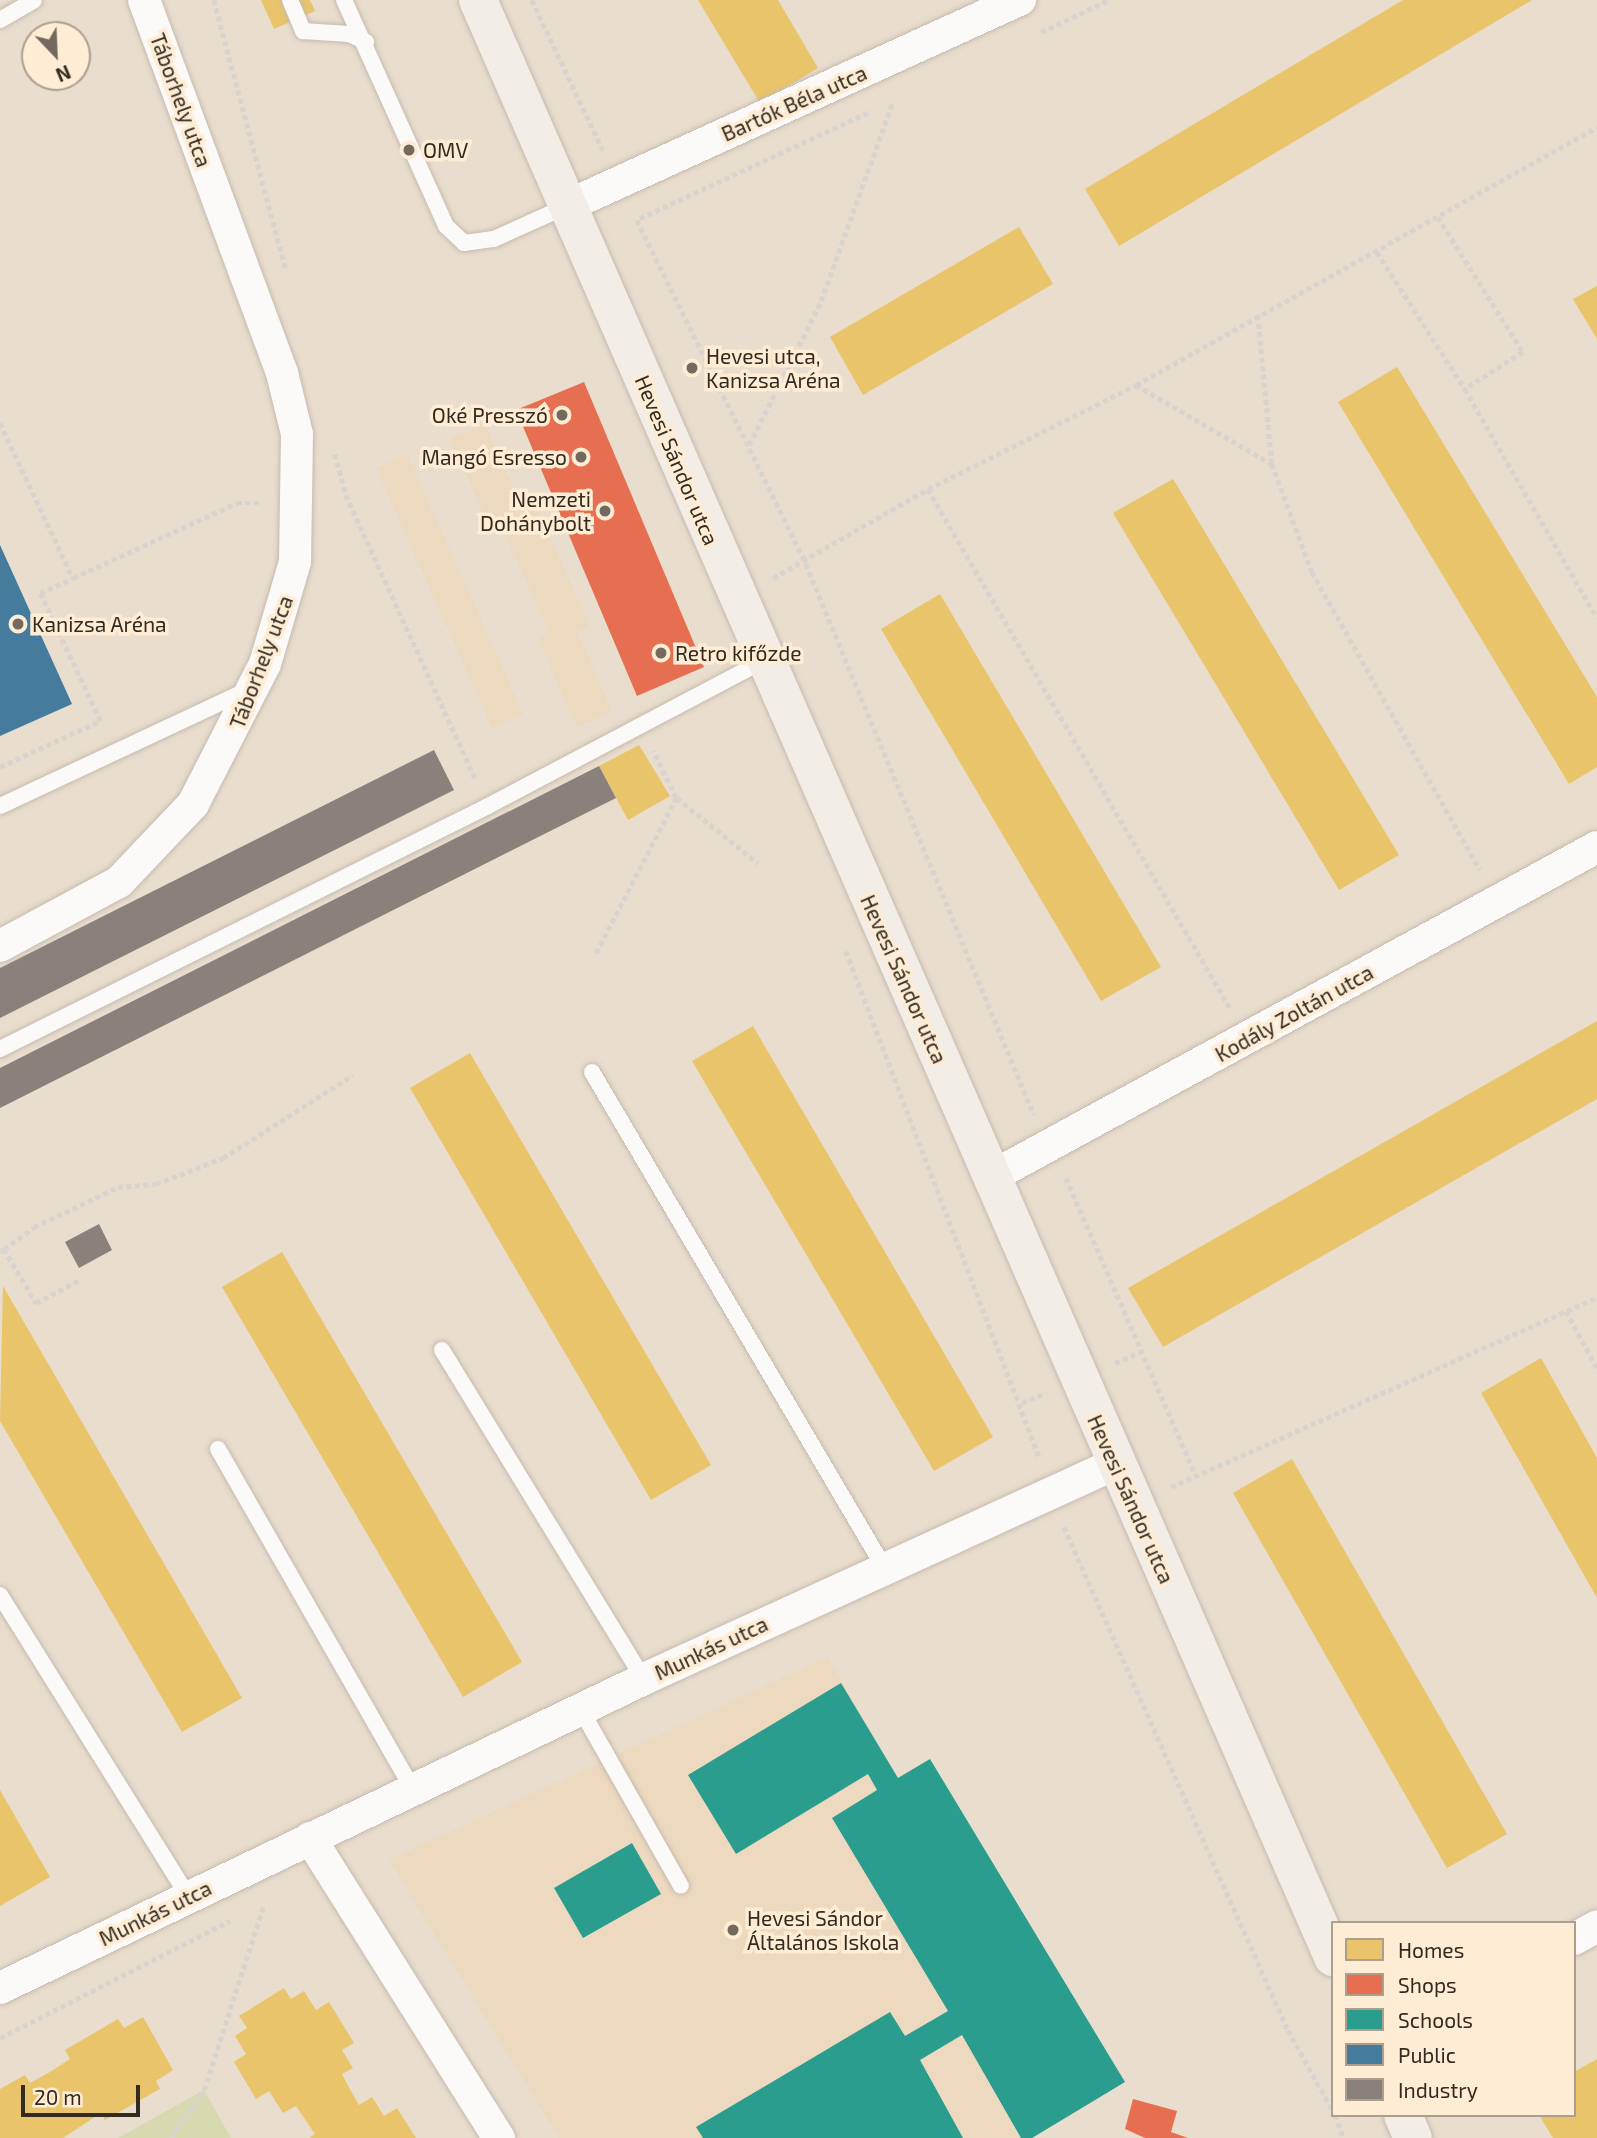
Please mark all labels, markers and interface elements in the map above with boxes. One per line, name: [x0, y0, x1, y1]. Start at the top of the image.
north arrow: [21, 21, 91, 91]
street label: Táborhely utca: [145, 29, 217, 171]
street label: Bartók Béla utca: [717, 60, 871, 146]
text: N: [53, 61, 74, 87]
place label: OMV: [423, 137, 468, 163]
marker: OMV: [401, 142, 417, 158]
place label: Hevesi utca, Kanizsa Aréna: [706, 343, 841, 393]
marker: Hevesi utca, Kanizsa Aréna: [684, 360, 700, 376]
street label: Hevesi Sándor utca: [630, 371, 724, 549]
place label: Oké Presszó: [432, 402, 548, 428]
marker: Oké Presszó: [554, 407, 570, 423]
place label: Mangó Esresso: [421, 444, 567, 470]
marker: Mangó Esresso: [573, 449, 589, 465]
place label: Nemzeti Dohánybolt: [480, 486, 591, 536]
marker: Nemzeti Dohánybolt: [597, 503, 613, 519]
street label: Táborhely utca: [224, 592, 298, 732]
place label: Kanizsa Aréna: [32, 611, 167, 637]
marker: Kanizsa Aréna: [10, 616, 26, 632]
place label: Retro kifőzde: [675, 640, 802, 666]
marker: Retro kifőzde: [653, 645, 669, 661]
street label: Hevesi Sándor utca: [855, 891, 953, 1067]
street label: Kodály Zoltán utca: [1210, 959, 1378, 1067]
street label: Hevesi Sándor utca: [1082, 1411, 1180, 1587]
street label: Munkás utca: [650, 1611, 772, 1685]
street label: Munkás utca: [95, 1875, 215, 1951]
place label: Hevesi Sándor Általános Iskola: [747, 1905, 899, 1955]
legend: [1331, 1921, 1576, 2117]
marker: Hevesi Sándor Általános Iskola: [725, 1922, 741, 1938]
text: Homes: [1398, 1937, 1464, 1962]
text: Shops: [1398, 1972, 1457, 1997]
text: Schools: [1398, 2007, 1473, 2032]
text: Public: [1398, 2042, 1456, 2067]
scale bar: [24, 2072, 144, 2116]
text: Industry: [1398, 2077, 1478, 2102]
text: 20 m: [34, 2084, 82, 2109]

